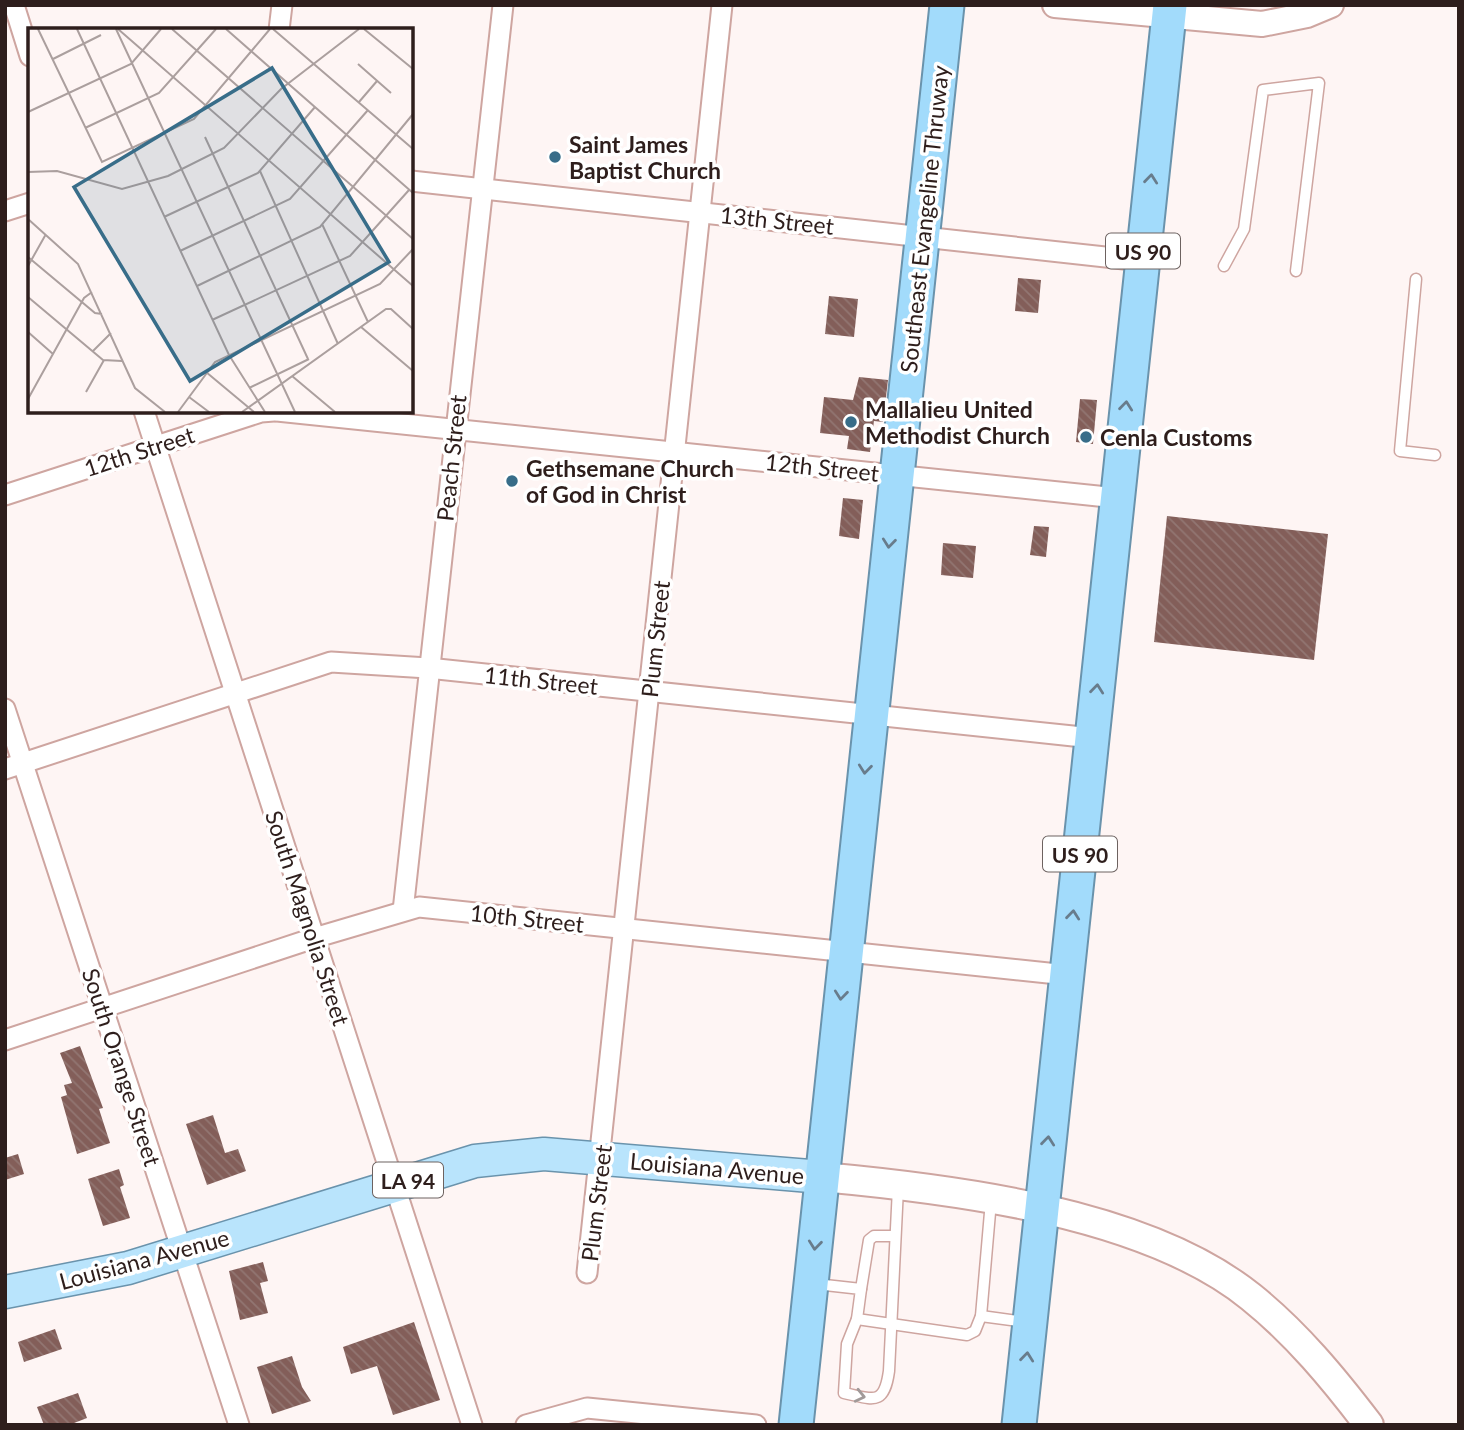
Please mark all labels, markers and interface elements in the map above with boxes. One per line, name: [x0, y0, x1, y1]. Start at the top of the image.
inset map: [28, 28, 413, 413]
street label: Southeast Evangeline Thruway: [894, 64, 954, 374]
place label: Saint James Baptist Church: [569, 130, 721, 184]
marker: Saint James Baptist Church: [547, 149, 563, 165]
one-way arrow: [1143, 174, 1158, 185]
street label: 13th Street: [719, 200, 836, 240]
road number: US 90: [1106, 233, 1180, 268]
street label: Peach Street: [430, 393, 472, 523]
place label: Mallalieu United Methodist Church: [865, 395, 1050, 449]
one-way arrow: [1119, 400, 1134, 411]
marker: Mallalieu United Methodist Church: [843, 414, 859, 430]
street label: 12th Street: [80, 420, 198, 482]
place label: Cenla Customs: [1100, 423, 1252, 451]
marker: Cenla Customs: [1078, 429, 1094, 445]
street label: 12th Street: [764, 447, 881, 487]
place label: Gethsemane Church of God in Christ: [526, 454, 734, 508]
marker: Gethsemane Church of God in Christ: [504, 473, 520, 489]
one-way arrow: [882, 537, 897, 549]
street label: Plum Street: [635, 578, 675, 699]
street label: 11th Street: [483, 660, 600, 700]
one-way arrow: [1090, 683, 1105, 695]
one-way arrow: [858, 763, 873, 775]
street label: South Magnolia Street: [260, 807, 356, 1030]
road number: US 90: [1043, 836, 1117, 872]
street label: 10th Street: [469, 898, 586, 938]
one-way arrow: [1066, 909, 1081, 921]
street label: South Orange Street: [77, 965, 167, 1170]
one-way arrow: [834, 990, 849, 1001]
one-way arrow: [1041, 1136, 1056, 1147]
street label: Plum Street: [575, 1142, 617, 1263]
street label: Louisiana Avenue: [629, 1146, 805, 1190]
road number: LA 94: [373, 1162, 443, 1198]
street label: Louisiana Avenue: [56, 1223, 232, 1295]
one-way arrow: [808, 1240, 823, 1251]
one-way arrow: [1019, 1351, 1034, 1363]
one-way arrow: [854, 1388, 866, 1403]

